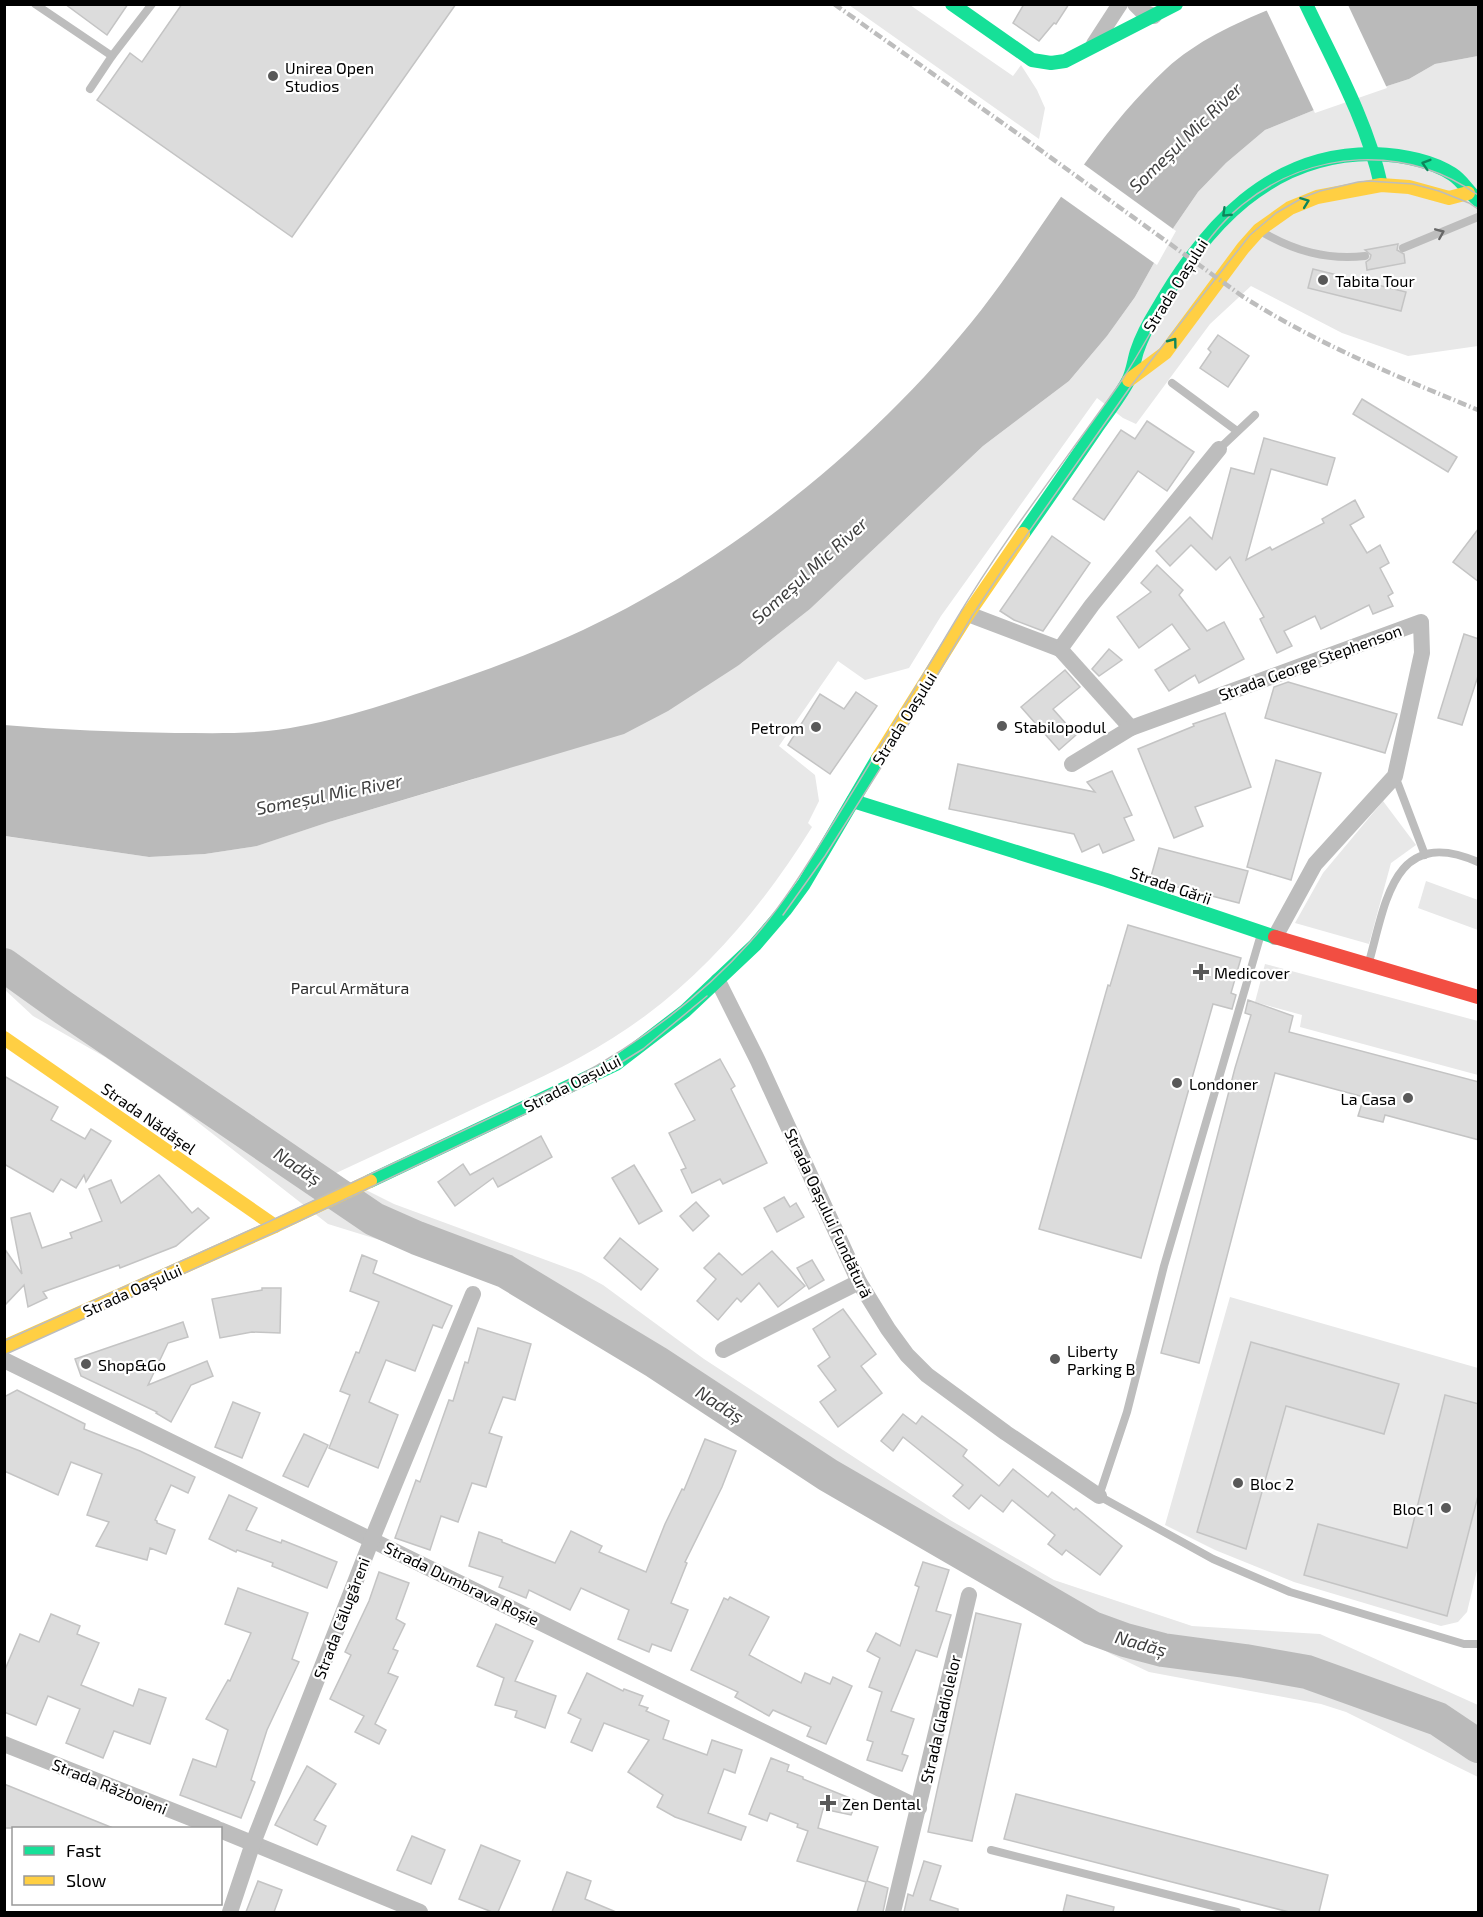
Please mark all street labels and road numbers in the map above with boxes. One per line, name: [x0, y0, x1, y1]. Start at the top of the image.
street label: Strada Oașului: [1139, 235, 1213, 336]
street label: Strada George Stephenson: [1216, 620, 1404, 704]
street label: Strada Oașului: [868, 668, 942, 769]
street label: Strada Gării: [1128, 862, 1214, 908]
street label: Strada Oașului: [520, 1050, 625, 1117]
street label: Strada Nădășel: [97, 1078, 200, 1159]
street label: Strada Oașului Fundătură: [779, 1125, 877, 1302]
street label: Strada Oașului: [80, 1260, 185, 1322]
street label: Strada Dumbrava Roșie: [381, 1537, 543, 1631]
street label: Strada Călugăreni: [309, 1554, 373, 1682]
street label: Strada Gladiolelor: [916, 1652, 964, 1785]
street label: Strada Războieni: [50, 1754, 170, 1818]

